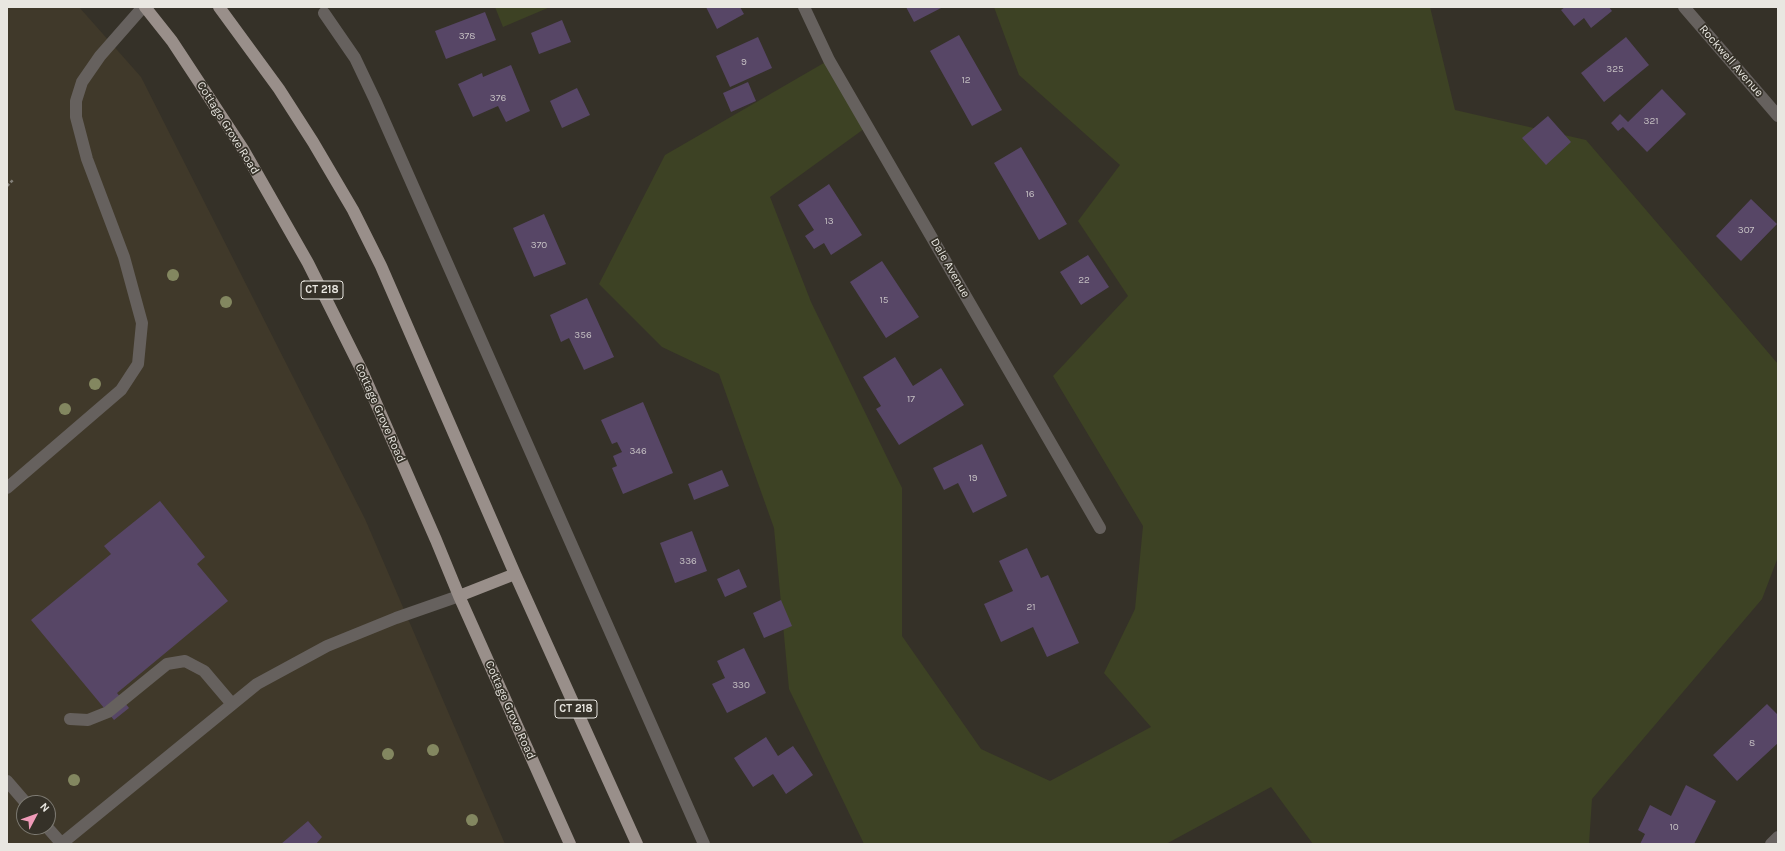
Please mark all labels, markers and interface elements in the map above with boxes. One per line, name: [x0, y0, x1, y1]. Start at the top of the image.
street label: Rockwell Avenue: [1696, 22, 1766, 100]
house number: 378: [459, 30, 475, 42]
house number: 9: [741, 56, 747, 68]
house number: 325: [1606, 63, 1624, 75]
house number: 12: [961, 74, 971, 86]
street label: Cottage Grove Road: [194, 79, 262, 177]
house number: 376: [490, 92, 506, 104]
house number: 321: [1643, 115, 1659, 127]
house number: 16: [1025, 188, 1035, 200]
house number: 13: [824, 215, 834, 227]
house number: 307: [1738, 224, 1754, 236]
street label: Dale Avenue: [927, 236, 973, 300]
house number: 370: [531, 239, 547, 251]
house number: 22: [1078, 274, 1090, 286]
road number: CT 218: [301, 281, 343, 299]
house number: 15: [880, 294, 888, 306]
house number: 356: [574, 329, 592, 341]
street label: Cottage Grove Road: [352, 361, 408, 465]
house number: 17: [907, 393, 915, 405]
house number: 346: [629, 445, 647, 457]
house number: 19: [968, 472, 978, 484]
house number: 336: [679, 555, 697, 567]
house number: 21: [1026, 601, 1036, 613]
street label: Cottage Grove Road: [482, 658, 538, 762]
house number: 330: [732, 679, 750, 691]
road number: CT 218: [555, 700, 597, 718]
house number: 8: [1749, 737, 1755, 749]
north arrow: [16, 795, 56, 835]
text: N: [37, 800, 52, 815]
house number: 10: [1669, 821, 1679, 833]

